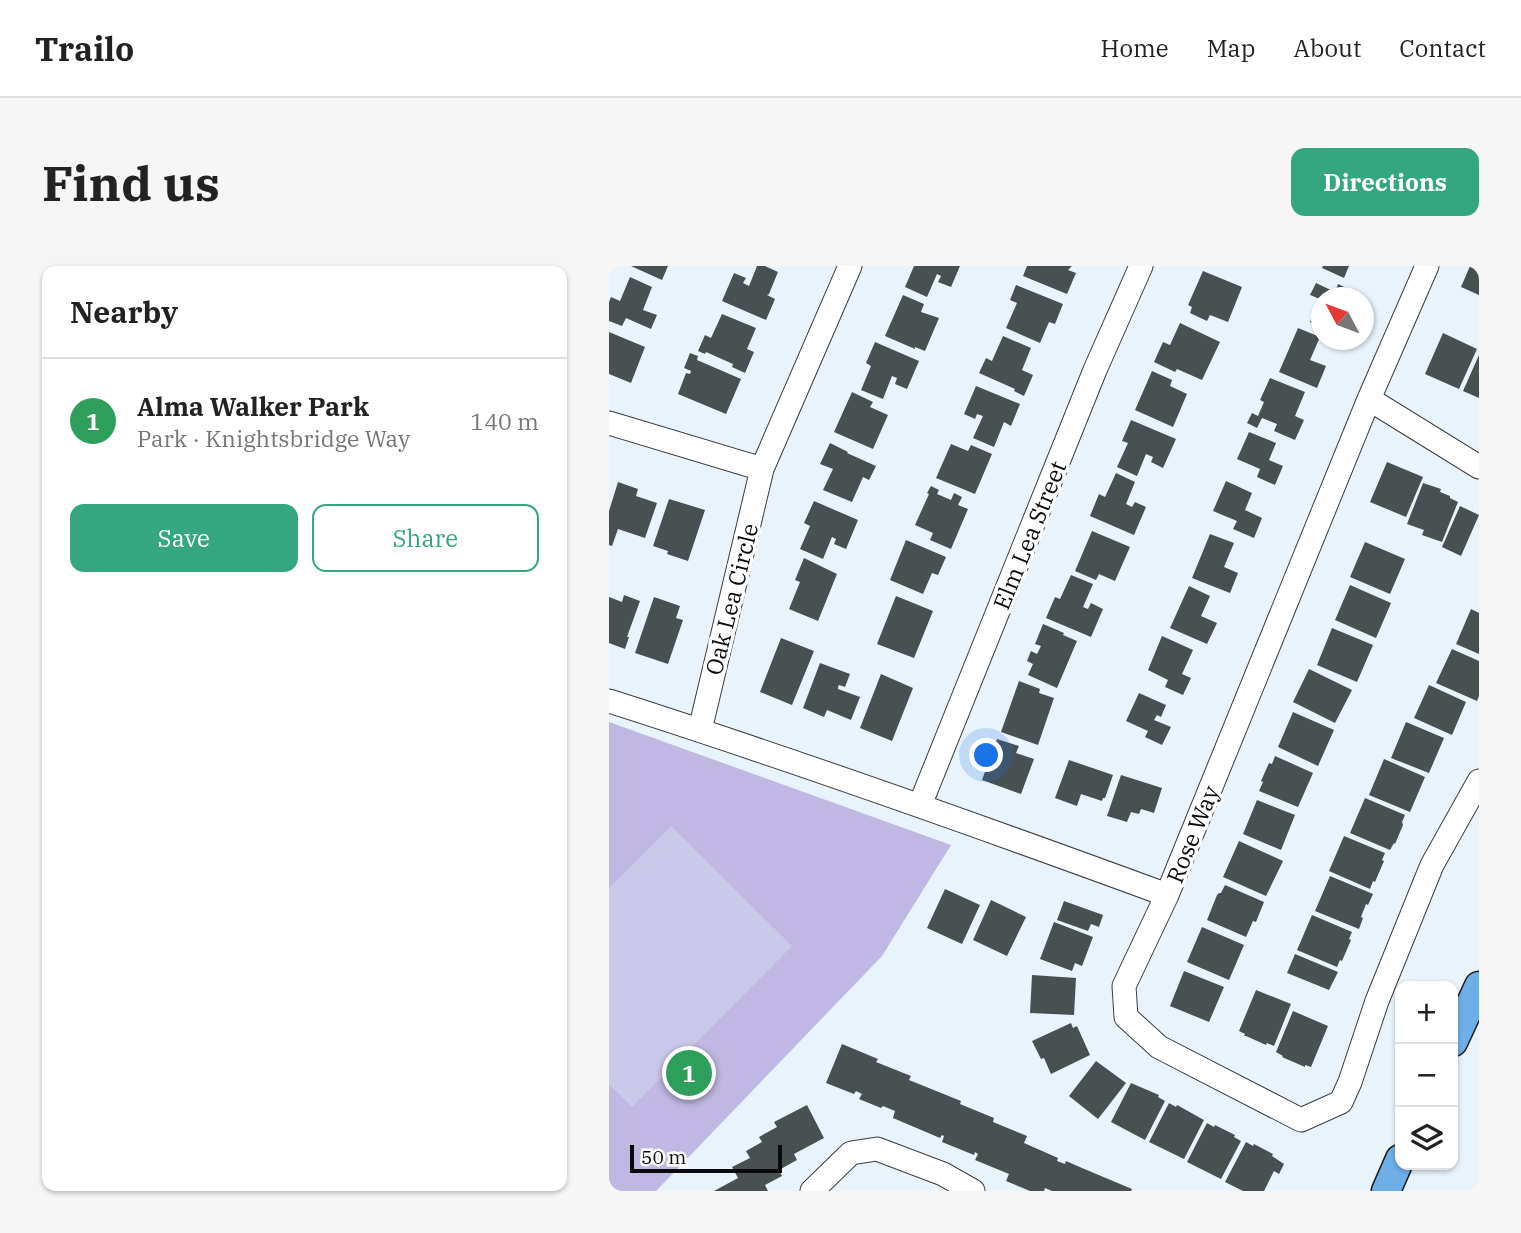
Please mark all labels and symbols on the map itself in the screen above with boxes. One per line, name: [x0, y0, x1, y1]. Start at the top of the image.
north arrow: [1311, 287, 1374, 350]
street label: Elm Lea Street: [986, 456, 1072, 614]
street label: Oak Lea Circle: [698, 520, 764, 678]
your location: [969, 738, 1003, 772]
street label: Rose Way: [1159, 780, 1225, 887]
pin: 1: [666, 1047, 712, 1099]
scale bar: [630, 1142, 782, 1174]

